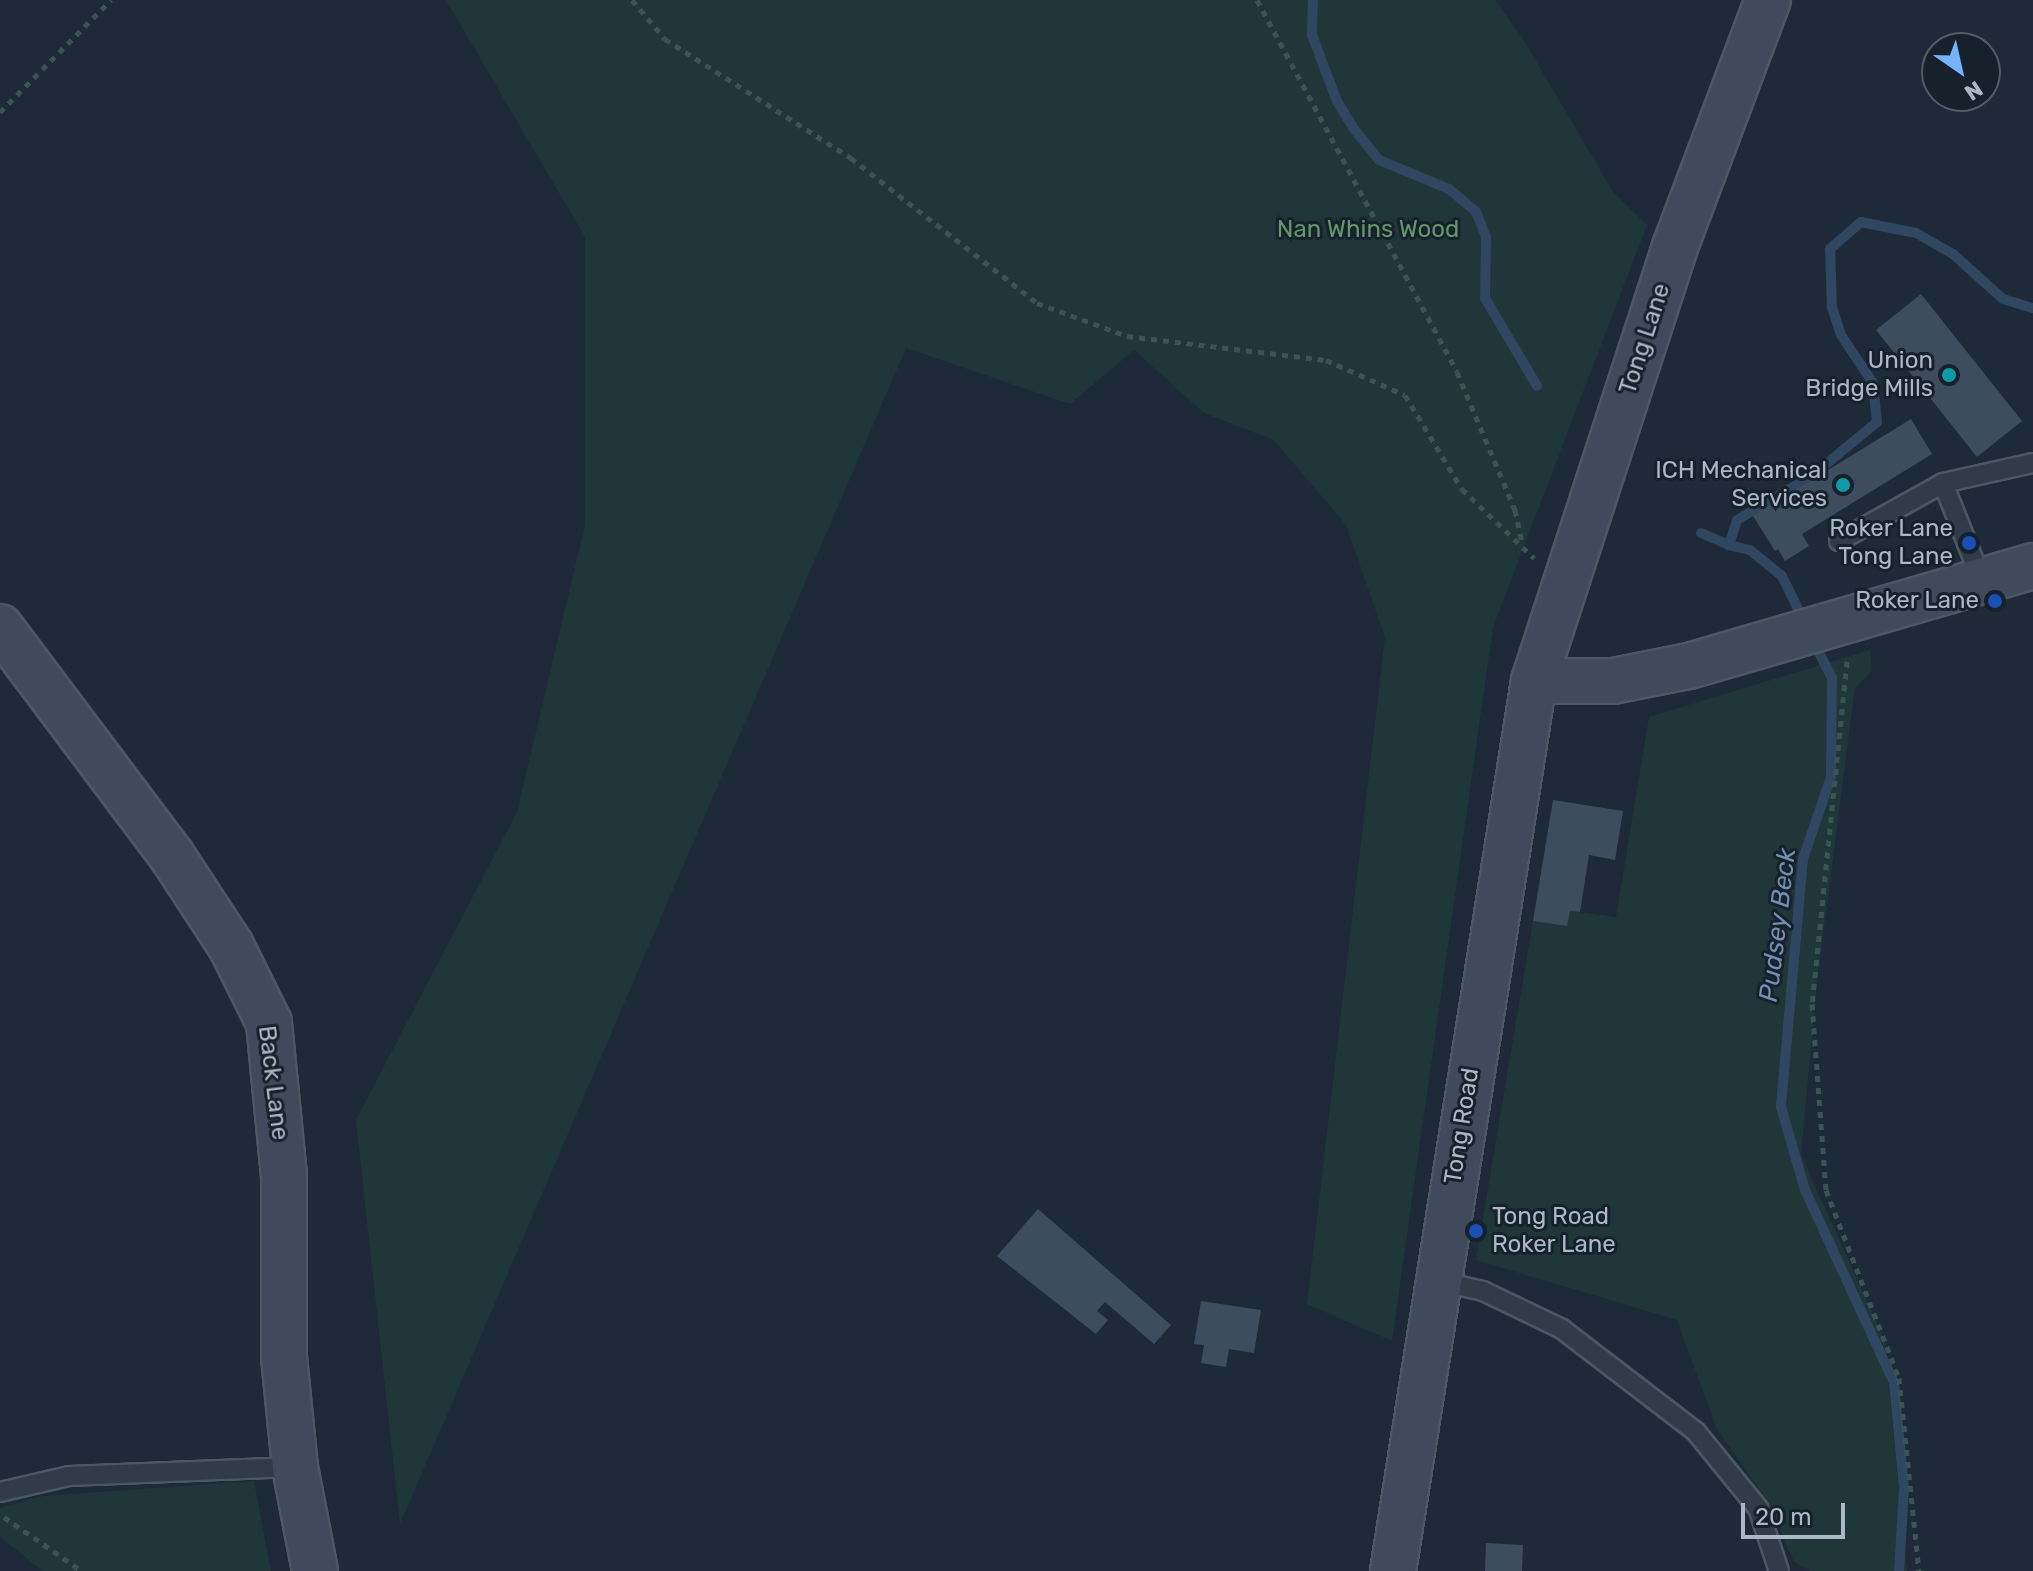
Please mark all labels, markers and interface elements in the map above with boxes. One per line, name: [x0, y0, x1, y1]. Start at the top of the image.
north arrow: [1921, 32, 2001, 112]
text: N: [1959, 75, 1988, 106]
park label: Nan Whins Wood: [1276, 216, 1460, 244]
street label: Tong Lane: [1614, 280, 1676, 398]
place label: Union Bridge Mills: [1805, 347, 1933, 403]
marker: Union Bridge Mills: [1940, 366, 1958, 384]
place label: ICH Mechanical Services: [1655, 457, 1827, 513]
marker: ICH Mechanical Services: [1834, 476, 1852, 494]
place label: Roker Lane Tong Lane: [1829, 515, 1953, 571]
marker: Roker Lane Tong Lane: [1960, 534, 1978, 552]
place label: Roker Lane: [1855, 587, 1979, 615]
marker: Roker Lane: [1986, 592, 2004, 610]
water label: Pudsey Beck: [1753, 846, 1803, 1004]
street label: Back Lane: [252, 1024, 294, 1142]
street label: Tong Road: [1439, 1066, 1485, 1186]
place label: Tong Road Roker Lane: [1492, 1203, 1616, 1259]
marker: Tong Road Roker Lane: [1467, 1222, 1485, 1240]
scale bar: [1745, 1487, 1849, 1537]
text: 20 m: [1755, 1503, 1812, 1531]

